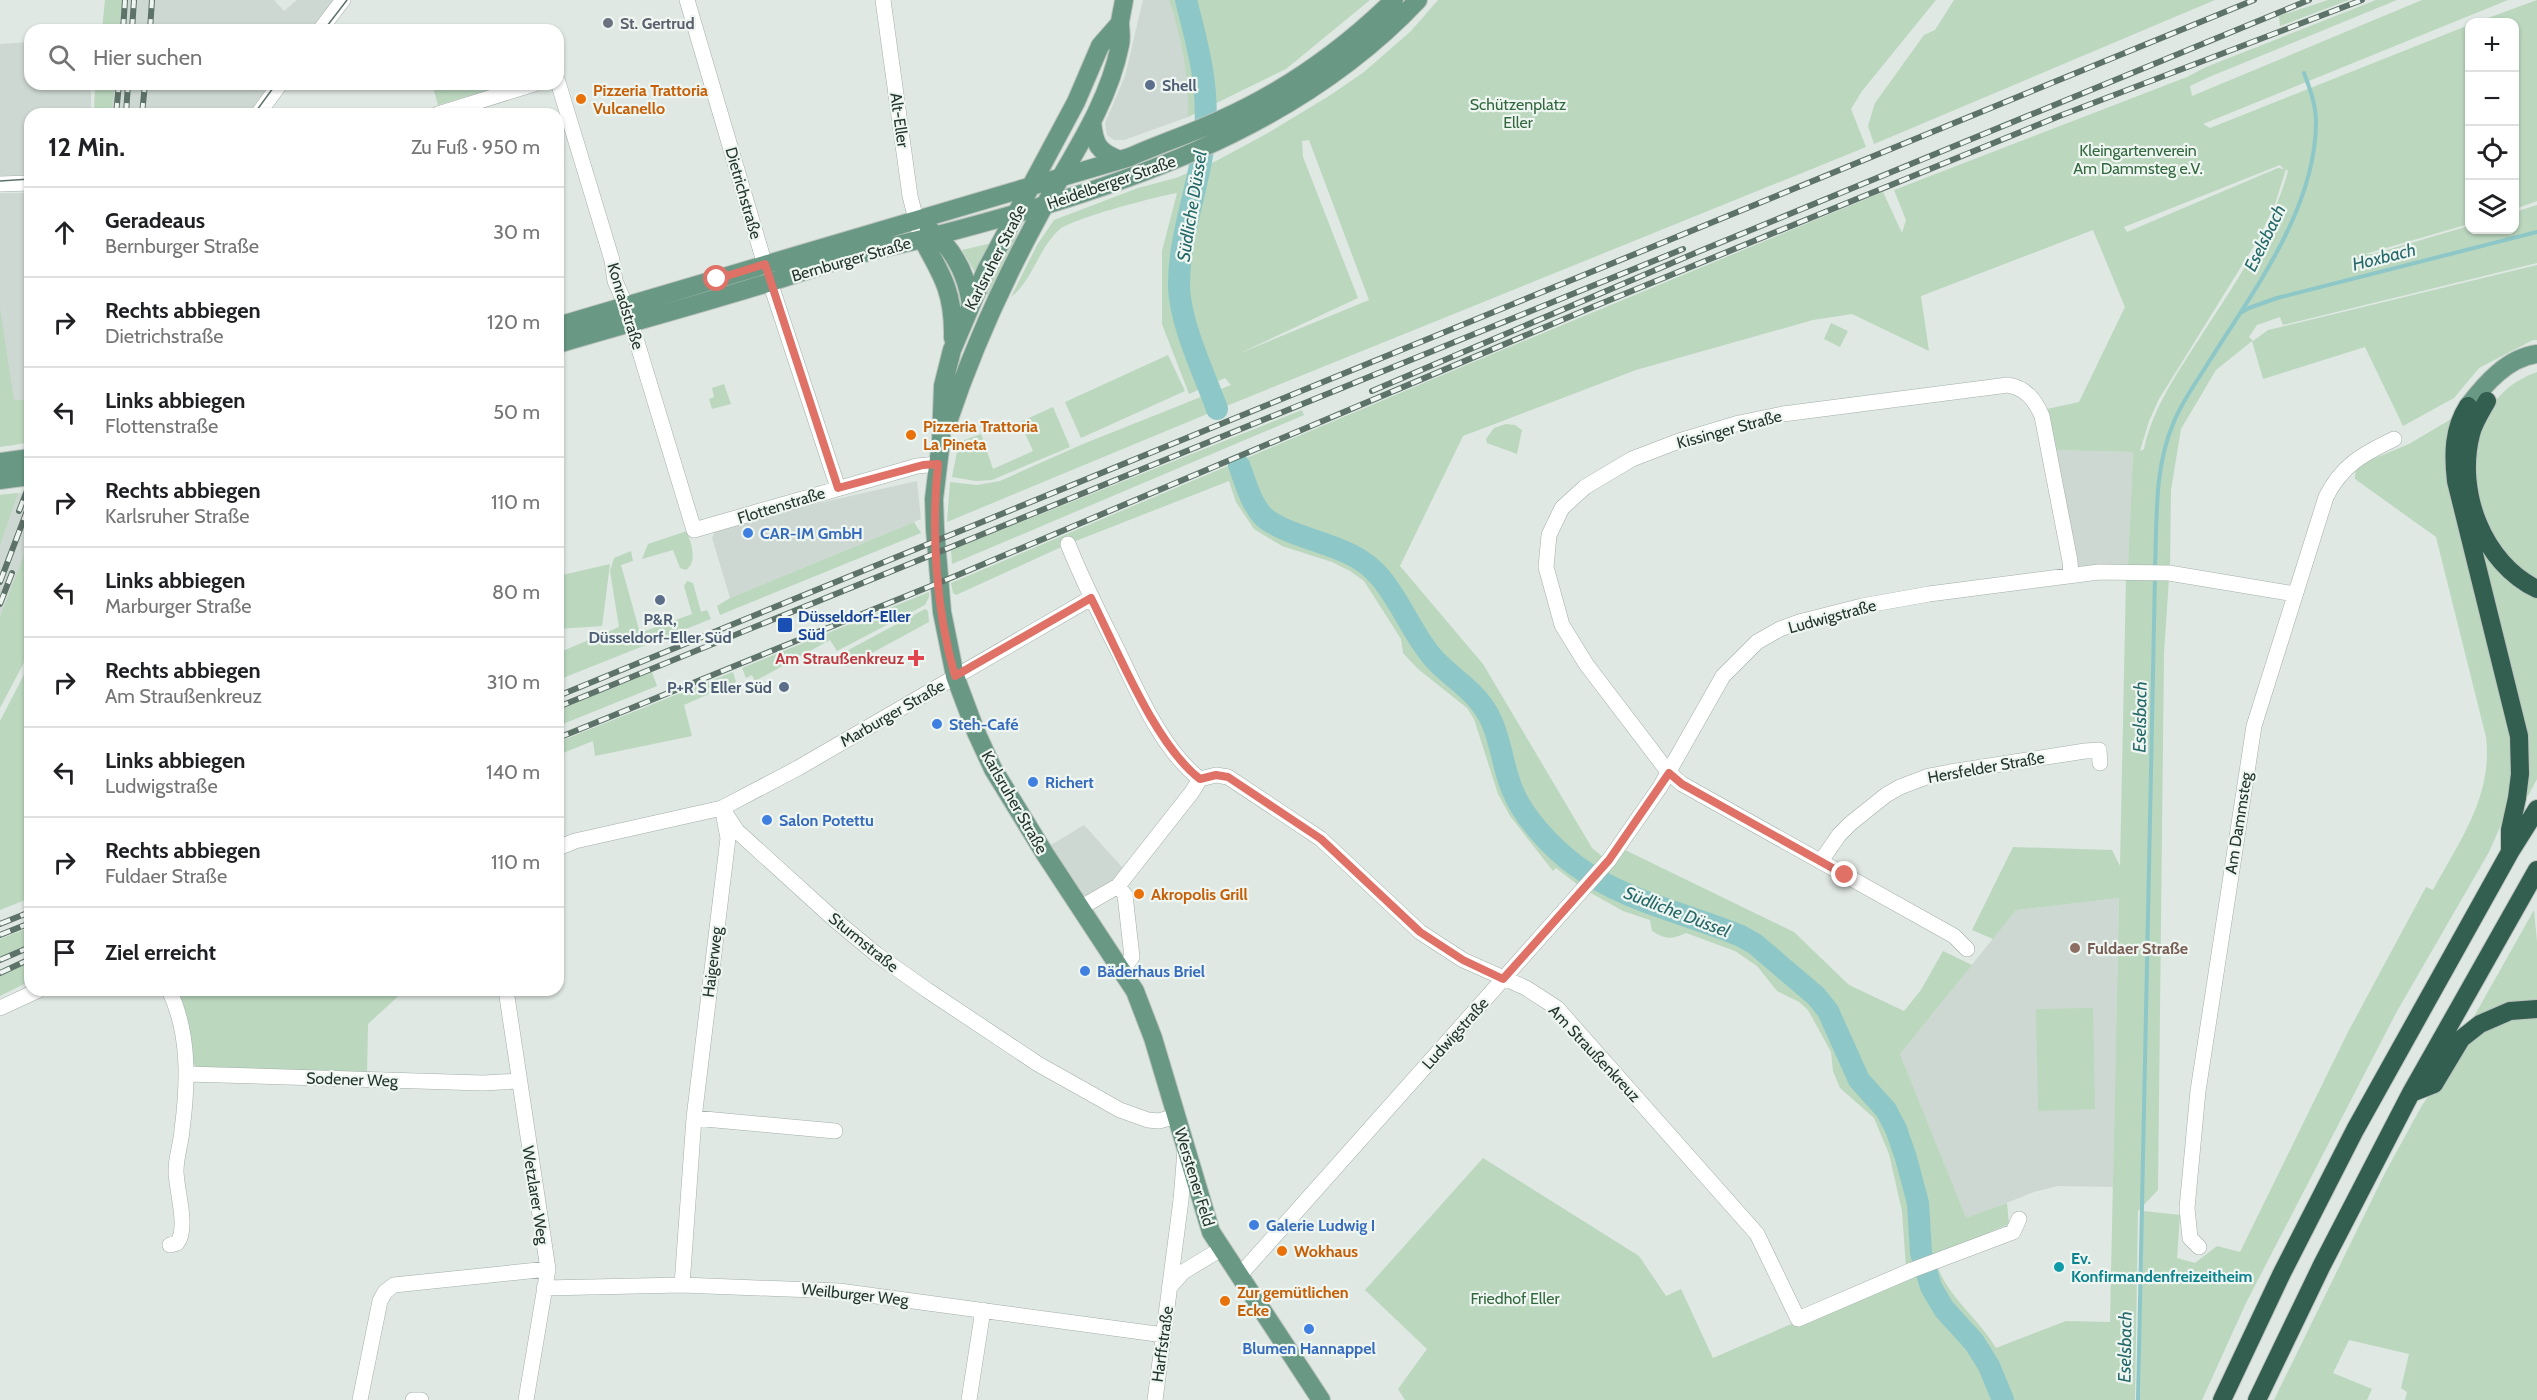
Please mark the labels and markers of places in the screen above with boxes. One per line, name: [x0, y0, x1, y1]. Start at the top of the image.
place label: St. Gertrud: [620, 14, 695, 33]
marker: St. Gertrud: [601, 16, 615, 30]
place label: Shell: [1162, 76, 1197, 95]
marker: Shell: [1143, 78, 1157, 92]
place label: Pizzeria Trattoria Vulcanello: [593, 81, 708, 118]
marker: Pizzeria Trattoria Vulcanello: [574, 92, 588, 106]
place label: Pizzeria Trattoria La Pineta: [923, 417, 1038, 454]
marker: Pizzeria Trattoria La Pineta: [904, 428, 918, 442]
place label: CAR-IM GmbH: [760, 524, 863, 543]
marker: CAR-IM GmbH: [741, 526, 755, 540]
marker: P&R, Düsseldorf-Eller Süd: [653, 593, 667, 607]
place label: Düsseldorf-Eller Süd: [798, 607, 911, 644]
place label: P&R, Düsseldorf-Eller Süd: [588, 610, 732, 647]
marker: Düsseldorf-Eller Süd: [776, 616, 794, 634]
place label: Am Straußenkreuz: [775, 649, 904, 668]
marker: Am Straußenkreuz: [909, 651, 923, 665]
place label: P+R S Eller Süd: [667, 678, 772, 697]
marker: P+R S Eller Süd: [777, 680, 791, 694]
place label: Steh-Café: [949, 715, 1019, 734]
marker: Steh-Café: [930, 717, 944, 731]
place label: Richert: [1045, 773, 1094, 792]
marker: Richert: [1026, 775, 1040, 789]
place label: Salon Potettu: [779, 811, 874, 830]
marker: Salon Potettu: [760, 813, 774, 827]
place label: Akropolis Grill: [1151, 885, 1248, 904]
marker: Akropolis Grill: [1132, 887, 1146, 901]
place label: Fuldaer Straße: [2087, 939, 2188, 958]
marker: Fuldaer Straße: [2068, 941, 2082, 955]
place label: Bäderhaus Briel: [1097, 962, 1205, 981]
marker: Bäderhaus Briel: [1078, 964, 1092, 978]
place label: Galerie Ludwig I: [1266, 1216, 1375, 1235]
marker: Galerie Ludwig I: [1247, 1218, 1261, 1232]
place label: Wokhaus: [1294, 1242, 1358, 1261]
marker: Wokhaus: [1275, 1244, 1289, 1258]
place label: Ev. Konfirmandenfreizeitheim: [2071, 1249, 2253, 1286]
marker: Ev. Konfirmandenfreizeitheim: [2052, 1260, 2066, 1274]
place label: Zur gemütlichen Ecke: [1237, 1283, 1349, 1320]
marker: Zur gemütlichen Ecke: [1218, 1294, 1232, 1308]
marker: Blumen Hannappel: [1302, 1322, 1316, 1336]
place label: Blumen Hannappel: [1242, 1339, 1376, 1358]

